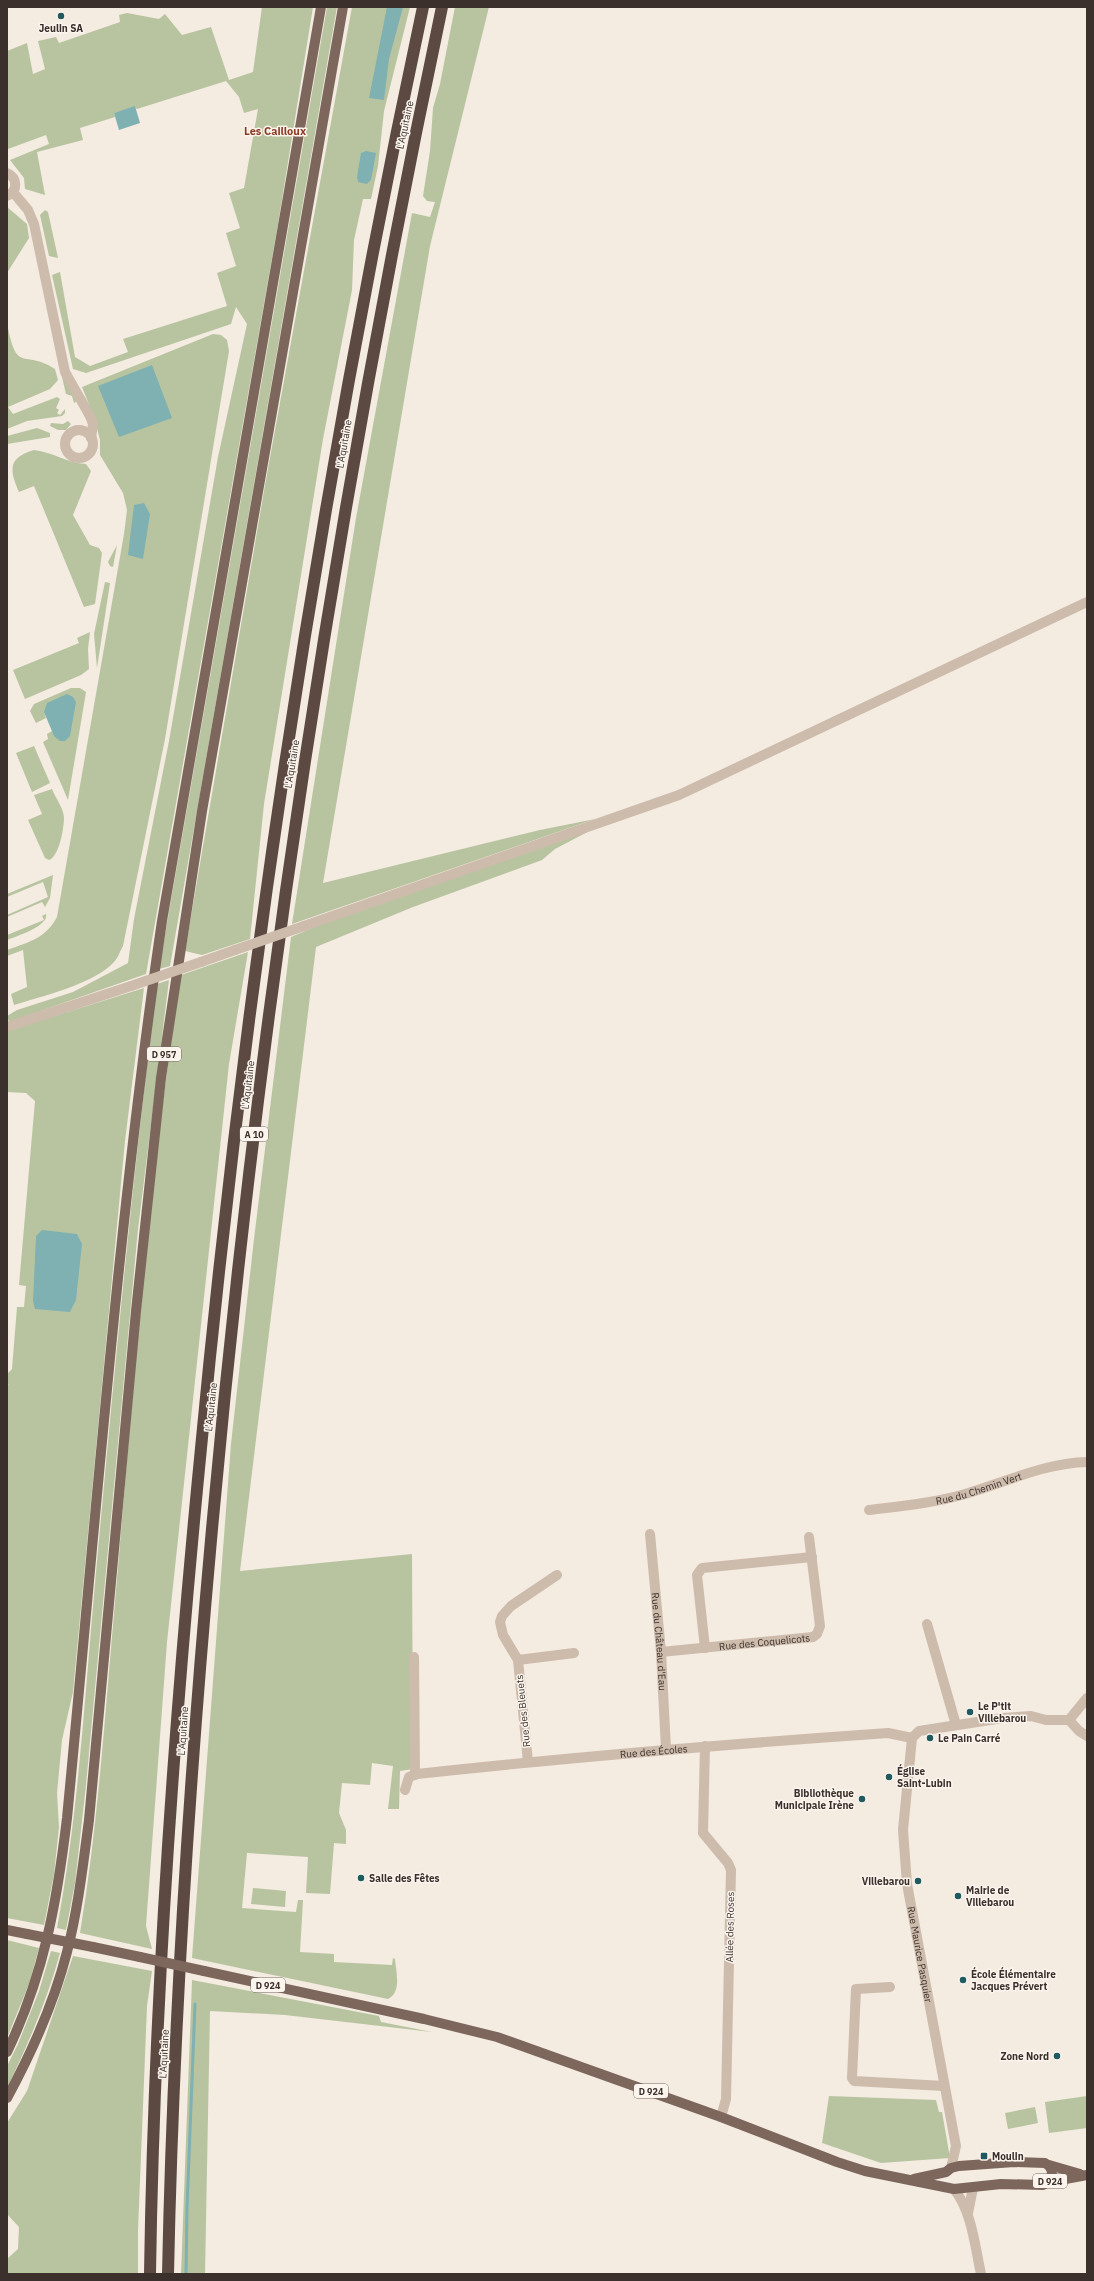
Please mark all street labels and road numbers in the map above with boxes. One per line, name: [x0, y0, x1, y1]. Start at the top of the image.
street label: L'Aquitaine: [394, 99, 417, 150]
street label: L'Aquitaine: [333, 418, 355, 469]
street label: L'Aquitaine: [282, 738, 302, 789]
road number: D 957: [147, 1047, 181, 1061]
street label: L'Aquitaine: [239, 1059, 258, 1110]
road number: A 10: [240, 1127, 268, 1141]
street label: L'Aquitaine: [202, 1381, 220, 1432]
street label: Rue du Chemin Vert: [935, 1469, 1024, 1507]
street label: Rue du Château d'Eau: [649, 1592, 669, 1691]
street label: Rue des Coquelicots: [718, 1631, 811, 1653]
street label: Rue des Bleuets: [513, 1674, 533, 1748]
street label: L'Aquitaine: [175, 1706, 191, 1756]
street label: Rue des Écoles: [619, 1742, 688, 1761]
street label: Allée des Roses: [723, 1891, 737, 1962]
street label: Rue Maurice Pasquier: [905, 1905, 936, 2004]
road number: D 924: [251, 1978, 285, 1992]
street label: L'Aquitaine: [156, 2029, 172, 2079]
road number: D 924: [634, 2084, 668, 2098]
road number: D 924: [1033, 2174, 1067, 2188]

